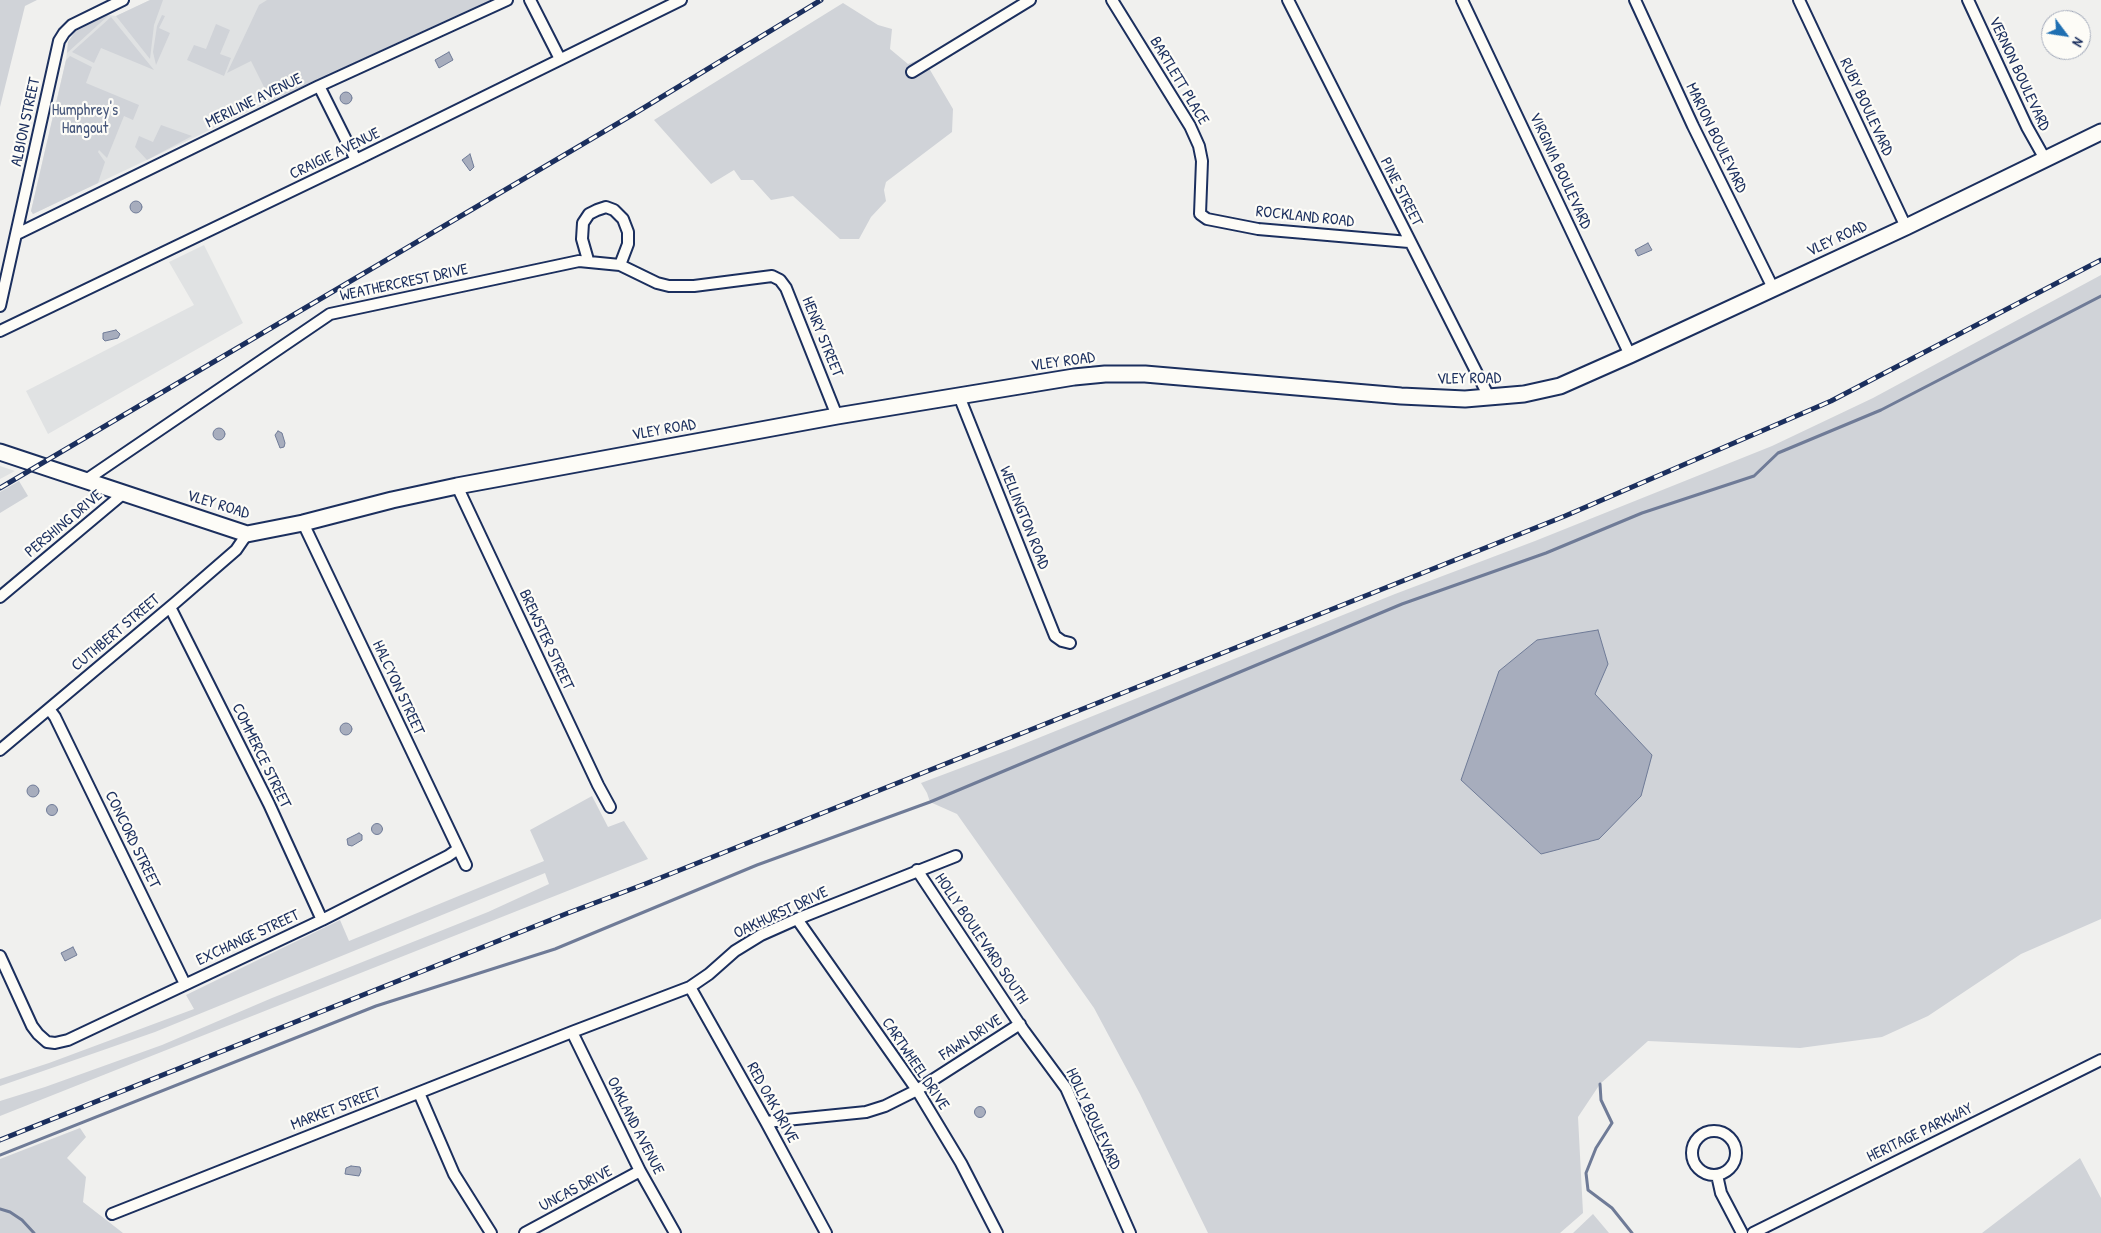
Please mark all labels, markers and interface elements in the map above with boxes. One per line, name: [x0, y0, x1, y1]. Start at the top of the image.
north arrow: [2041, 10, 2091, 60]
street label: VERNON BOULEVARD: [1984, 14, 2054, 134]
street label: BARTLETT PLACE: [1145, 33, 1213, 129]
text: N: [2068, 34, 2088, 51]
street label: RUBY BOULEVARD: [1835, 55, 1897, 159]
street label: MERILINE AVENUE: [203, 69, 305, 133]
street label: ALBION STREET: [7, 76, 45, 168]
street label: MARION BOULEVARD: [1681, 80, 1751, 196]
park label: Humphrey's Hangout: [52, 101, 118, 139]
street label: VIRGINIA BOULEVARD: [1525, 110, 1595, 232]
street label: CRAIGIE AVENUE: [287, 124, 383, 184]
street label: PINE STREET: [1376, 154, 1426, 230]
street label: ROCKLAND ROAD: [1255, 202, 1355, 232]
street label: VLEY ROAD: [1804, 217, 1870, 261]
street label: WEATHERCREST DRIVE: [338, 260, 470, 306]
street label: HENRY STREET: [797, 294, 847, 380]
street label: VLEY ROAD: [1030, 348, 1096, 376]
street label: VLEY ROAD: [1437, 369, 1501, 389]
street label: VLEY ROAD: [631, 415, 697, 445]
street label: WELLINGTON ROAD: [995, 464, 1053, 572]
street label: PERSHING DRIVE: [21, 486, 107, 562]
street label: VLEY ROAD: [184, 486, 252, 524]
street label: BREWSTER STREET: [514, 587, 578, 693]
street label: CUTHBERT STREET: [68, 590, 164, 676]
street label: HALCYON STREET: [368, 638, 428, 738]
street label: COMMERCE STREET: [227, 700, 295, 812]
street label: CONCORD STREET: [100, 788, 164, 892]
street label: HOLLY BOULEVARD SOUTH: [930, 870, 1032, 1008]
street label: OAKHURST DRIVE: [731, 883, 831, 943]
street label: EXCHANGE STREET: [193, 906, 303, 970]
street label: FAWN DRIVE: [936, 1011, 1006, 1065]
street label: CARTWHEEL DRIVE: [877, 1014, 953, 1114]
street label: RED OAK DRIVE: [742, 1059, 802, 1147]
street label: HOLLY BOULEVARD: [1061, 1065, 1125, 1173]
street label: OAKLAND AVENUE: [602, 1074, 668, 1178]
street label: MARKET STREET: [288, 1083, 384, 1135]
street label: HERITAGE PARKWAY: [1864, 1099, 1976, 1167]
street label: UNCAS DRIVE: [536, 1162, 616, 1216]

